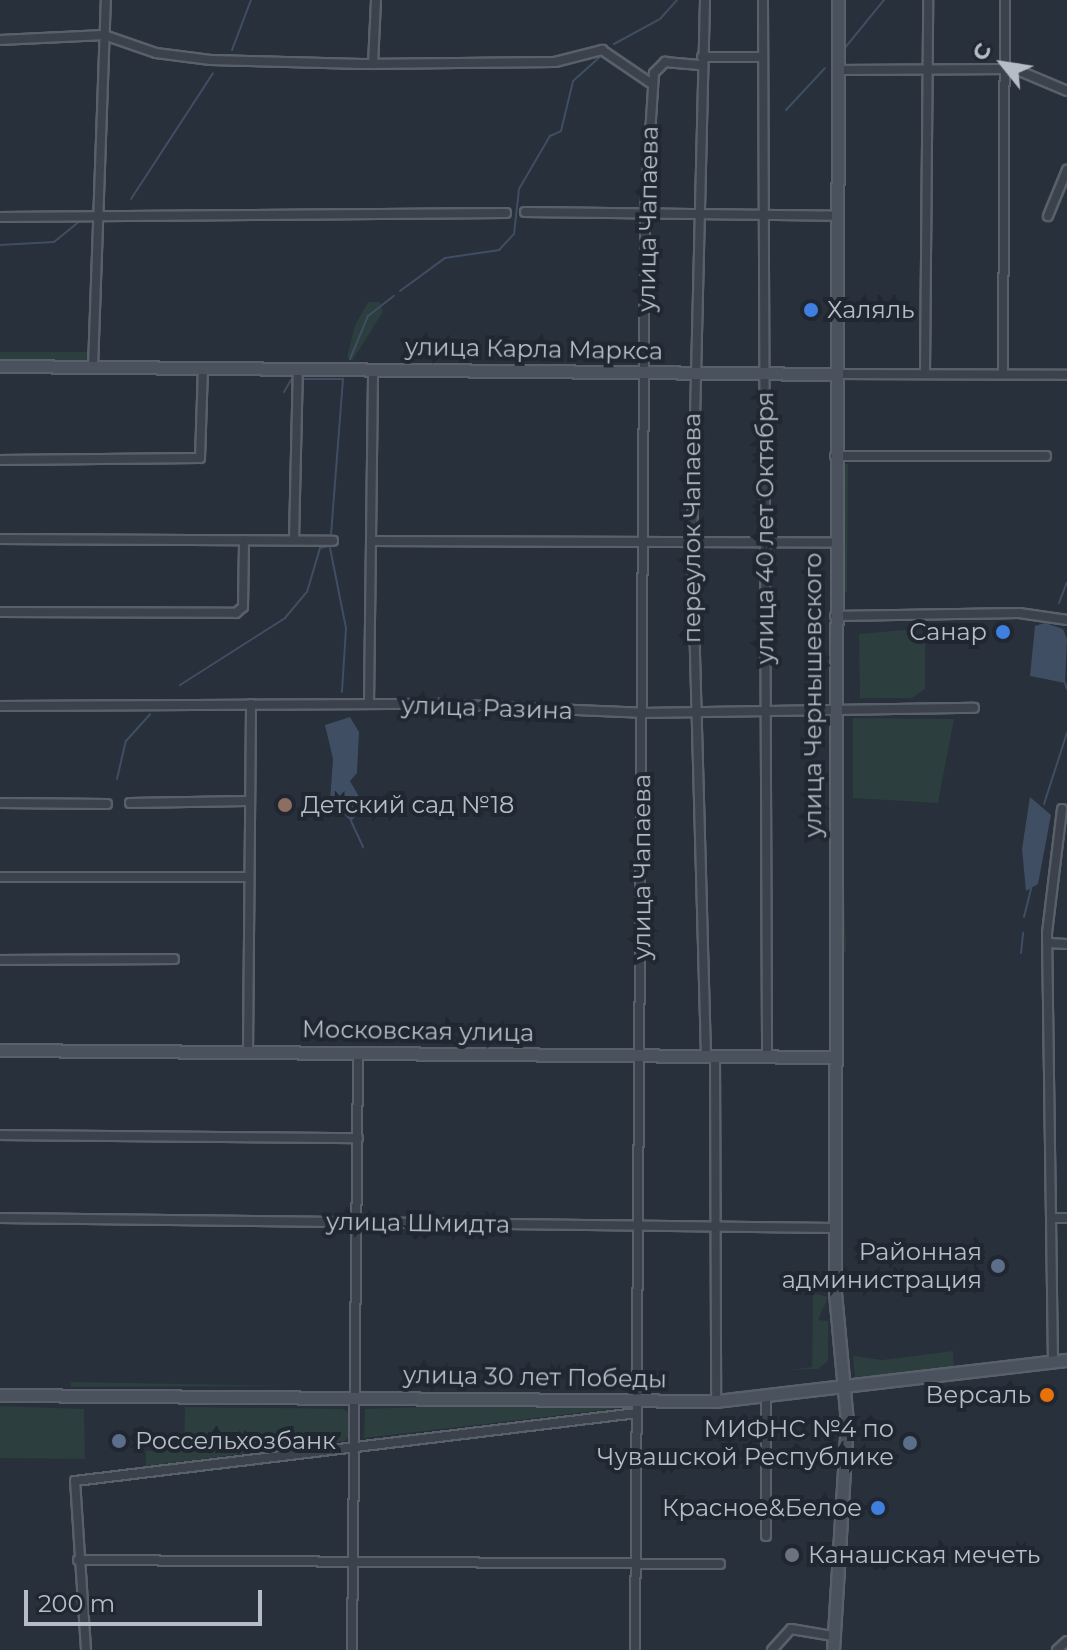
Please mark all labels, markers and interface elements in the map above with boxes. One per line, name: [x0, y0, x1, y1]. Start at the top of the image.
north arrow: [963, 24, 1043, 104]
text: С: [966, 38, 997, 65]
street label: улица Чапаева: [632, 126, 664, 312]
place label: Халяль: [827, 296, 915, 324]
marker: Халяль: [802, 301, 820, 319]
street label: улица Карла Маркса: [405, 332, 663, 366]
street label: улица 40 лет Октября: [751, 392, 779, 664]
street label: переулок Чапаева: [678, 413, 706, 643]
street label: улица Чернышевского: [799, 553, 827, 837]
place label: Санар: [909, 618, 987, 646]
marker: Санар: [994, 623, 1012, 641]
street label: улица Разина: [401, 691, 573, 725]
street label: улица Чапаева: [628, 774, 656, 960]
place label: Детский сад №18: [301, 791, 514, 819]
marker: Детский сад №18: [276, 796, 294, 814]
street label: Московская улица: [302, 1015, 534, 1047]
street label: улица Шмидта: [326, 1207, 510, 1239]
place label: Районная администрация: [782, 1238, 982, 1294]
marker: Районная администрация: [989, 1257, 1007, 1275]
street label: улица 30 лет Победы: [403, 1360, 667, 1394]
place label: Версаль: [926, 1381, 1031, 1409]
marker: Версаль: [1038, 1386, 1056, 1404]
place label: МИФНС №4 по Чувашской Республике: [597, 1415, 894, 1471]
place label: Россельхозбанк: [135, 1427, 336, 1455]
marker: Россельхозбанк: [110, 1432, 128, 1450]
marker: МИФНС №4 по Чувашской Республике: [901, 1434, 919, 1452]
place label: Красное&Белое: [662, 1494, 862, 1522]
marker: Красное&Белое: [869, 1499, 887, 1517]
place label: Канашская мечеть: [808, 1541, 1040, 1569]
marker: Канашская мечеть: [783, 1546, 801, 1564]
scale bar: [28, 1574, 266, 1624]
text: 200 m: [38, 1589, 115, 1618]

